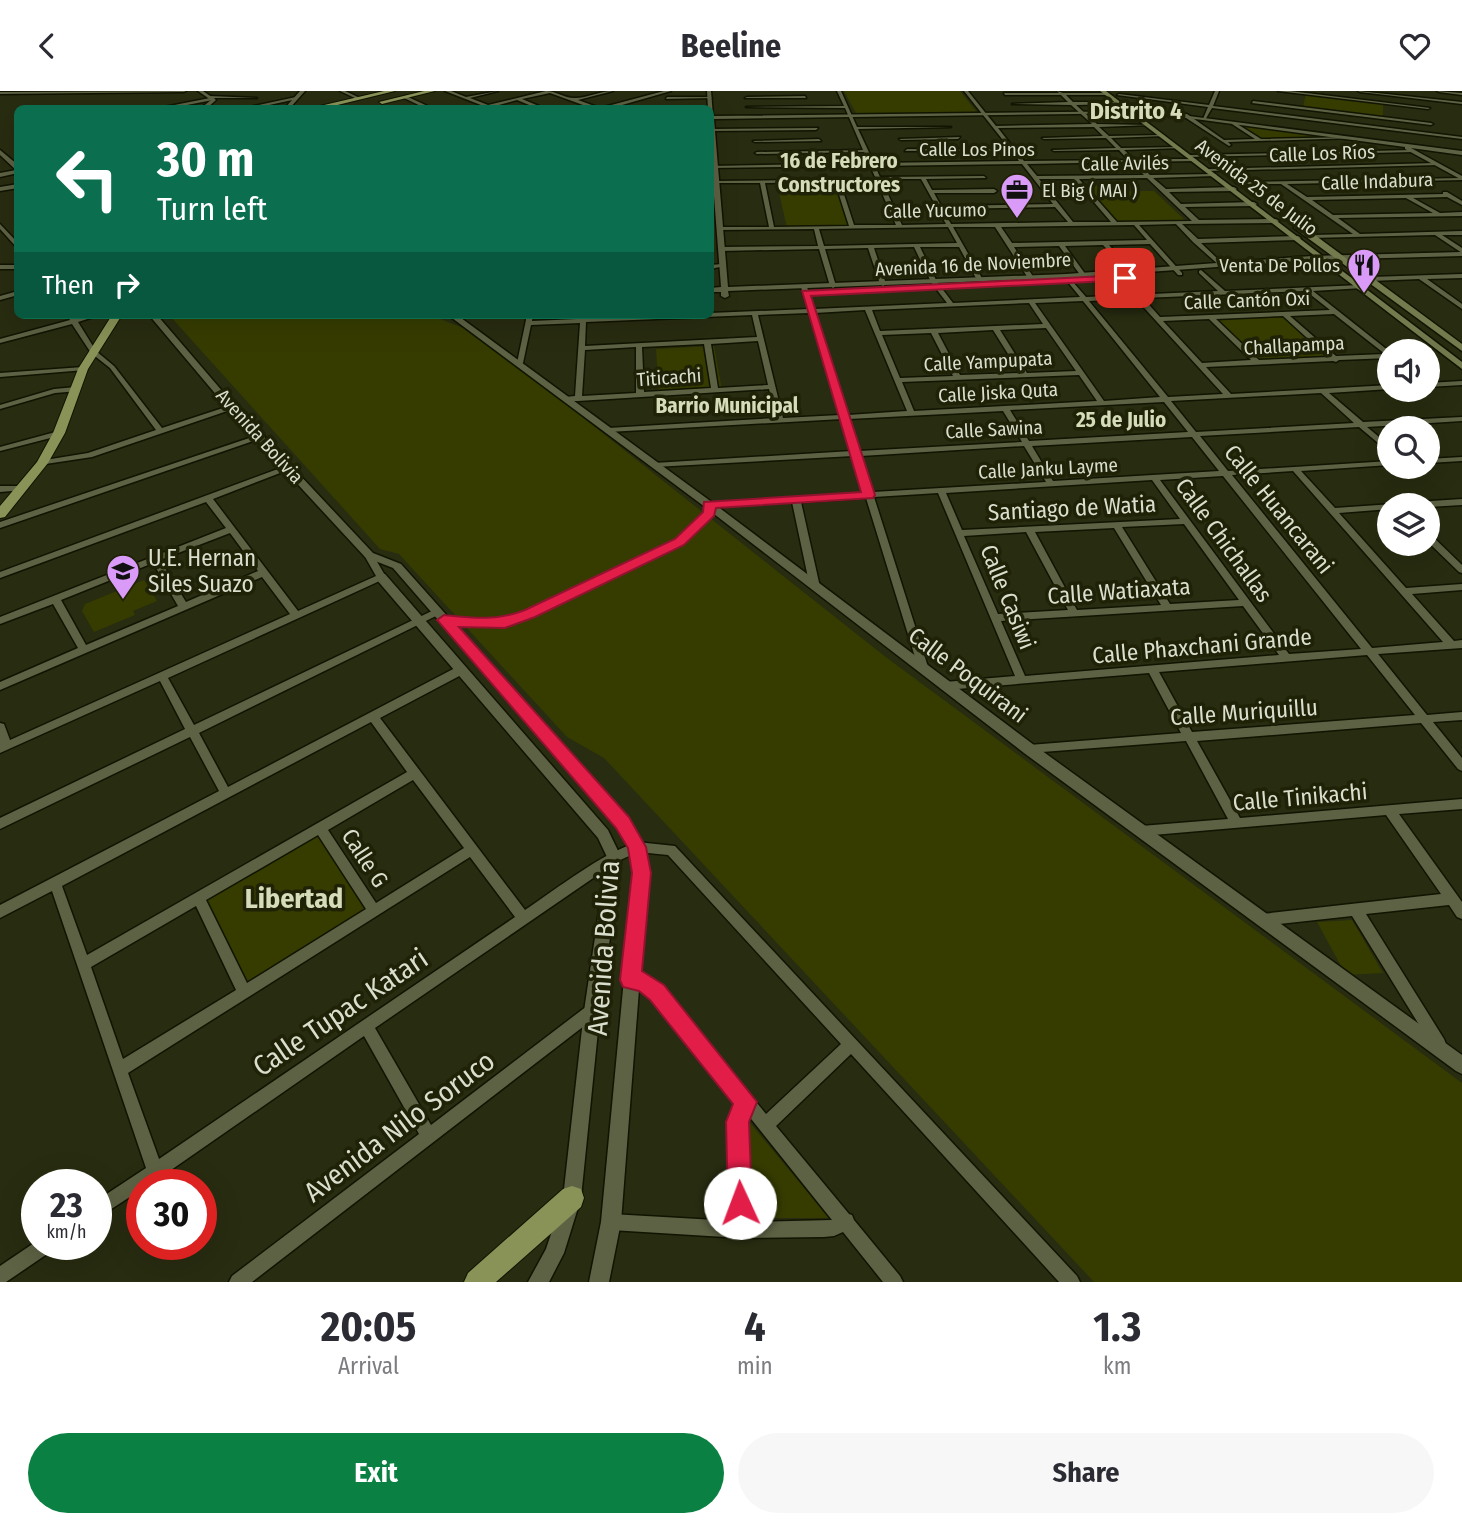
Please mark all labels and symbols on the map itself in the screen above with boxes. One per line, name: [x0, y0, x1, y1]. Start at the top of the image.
district label: Distrito 4: [1090, 97, 1182, 125]
street label: Avenida 25 de Julio: [1191, 134, 1322, 241]
street label: Calle Los Pinos: [919, 138, 1035, 161]
street label: Calle Los Ríos: [1269, 140, 1375, 167]
district label: 16 de Febrero Constructores: [778, 148, 900, 198]
street label: Calle Avilés: [1081, 151, 1169, 176]
street label: Calle Indabura: [1321, 168, 1434, 195]
office icon: El Big ( MAI ): [998, 171, 1036, 220]
place label: El Big ( MAI ): [1042, 179, 1137, 202]
street label: Calle Yucumo: [883, 198, 987, 223]
restaurant icon: Venta De Pollos: [1345, 246, 1383, 295]
street label: Avenida 16 de Noviembre: [874, 248, 1072, 281]
pin: [1095, 248, 1155, 308]
place label: Venta De Pollos: [1219, 254, 1340, 277]
street label: Calle Cantón Oxi: [1183, 287, 1311, 314]
street label: Challapampa: [1243, 331, 1345, 360]
street label: Calle Yampupata: [923, 347, 1053, 376]
street label: Titicachi: [636, 364, 702, 391]
street label: Calle Jiska Quta: [937, 378, 1059, 407]
street label: Avenida Bolivia: [211, 384, 308, 488]
district label: Barrio Municipal: [656, 393, 799, 419]
district label: 25 de Julio: [1075, 407, 1166, 433]
street label: Calle Sawina: [945, 415, 1043, 444]
street label: Calle Huancarani: [1218, 439, 1340, 579]
street label: Calle Janku Layme: [978, 453, 1118, 484]
street label: Calle Chichallas: [1170, 472, 1279, 608]
street label: Santiago de Watia: [987, 490, 1157, 526]
street label: Calle Casiwi: [974, 541, 1042, 653]
place label: U.E. Hernan Siles Suazo: [148, 544, 256, 598]
school or university icon: U.E. Hernan Siles Suazo: [104, 552, 142, 601]
street label: Calle Watiaxata: [1047, 572, 1191, 610]
street label: Calle Poquirani: [903, 621, 1033, 729]
street label: Calle Phaxchani Grande: [1091, 622, 1313, 670]
street label: Calle Muriquillu: [1169, 693, 1319, 731]
street label: Calle Tinikachi: [1232, 777, 1368, 817]
street label: Calle G: [336, 823, 394, 893]
street label: Avenida Bolivia: [581, 859, 626, 1037]
district label: Libertad: [245, 882, 343, 915]
street label: Calle Tupac Katari: [247, 942, 434, 1083]
street label: Avenida Nilo Soruco: [298, 1044, 501, 1209]
position arrow: [703, 1166, 777, 1240]
speed limit sign: 30: [126, 1169, 217, 1260]

